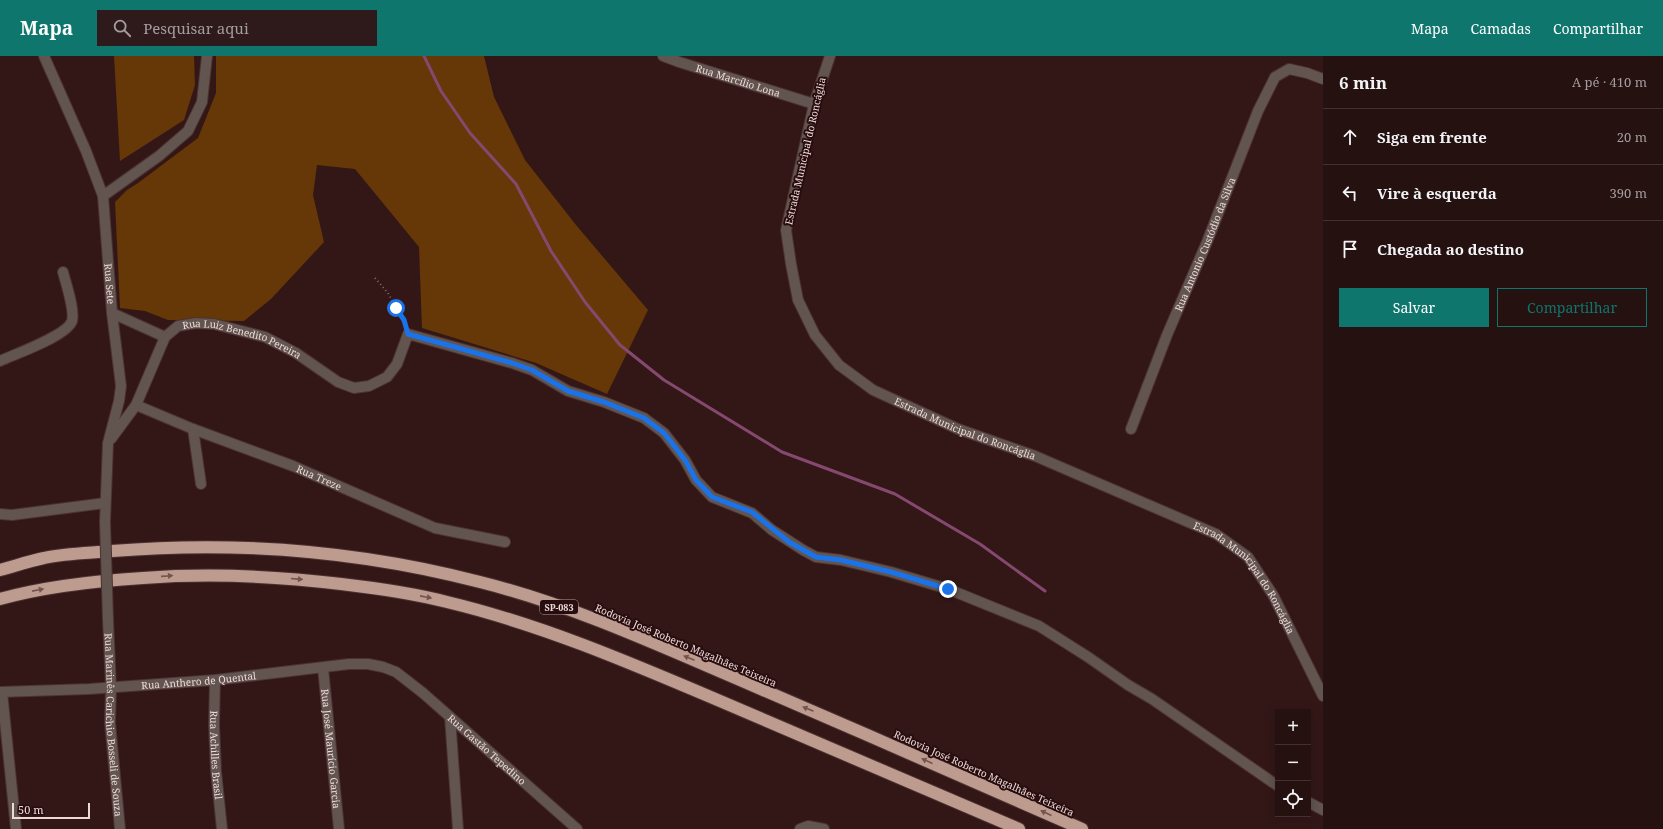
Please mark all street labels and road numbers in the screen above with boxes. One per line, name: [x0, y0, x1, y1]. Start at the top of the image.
street label: Rua Marcílio Lona: [694, 61, 782, 100]
street label: Estrada Municipal do Roncáglia: [781, 76, 829, 226]
street label: Rua Antonio Custódio da Silva: [1171, 175, 1239, 313]
street label: Rua Sete: [101, 263, 118, 305]
street label: Rua Luiz Benedito Pereira: [181, 316, 305, 362]
street label: Estrada Municipal do Roncáglia: [892, 394, 1038, 463]
street label: Rua Treze: [294, 461, 344, 493]
street label: Estrada Municipal do Roncáglia: [1191, 518, 1298, 636]
road number: SP-083: [540, 600, 578, 614]
street label: Rodovia José Roberto Magalhães Teixeira: [593, 600, 779, 690]
street label: Rua Marinês Carichio Bosseli de Souza: [102, 633, 126, 817]
street label: Rua Anthero de Quental: [141, 668, 257, 692]
street label: Rua José Maurício Garcia: [318, 688, 344, 809]
street label: Rua Achilles Brasil: [207, 710, 226, 800]
street label: Rua Gastão Tepedino: [445, 711, 529, 788]
street label: Rodovia José Roberto Magalhães Teixeira: [892, 727, 1077, 819]

